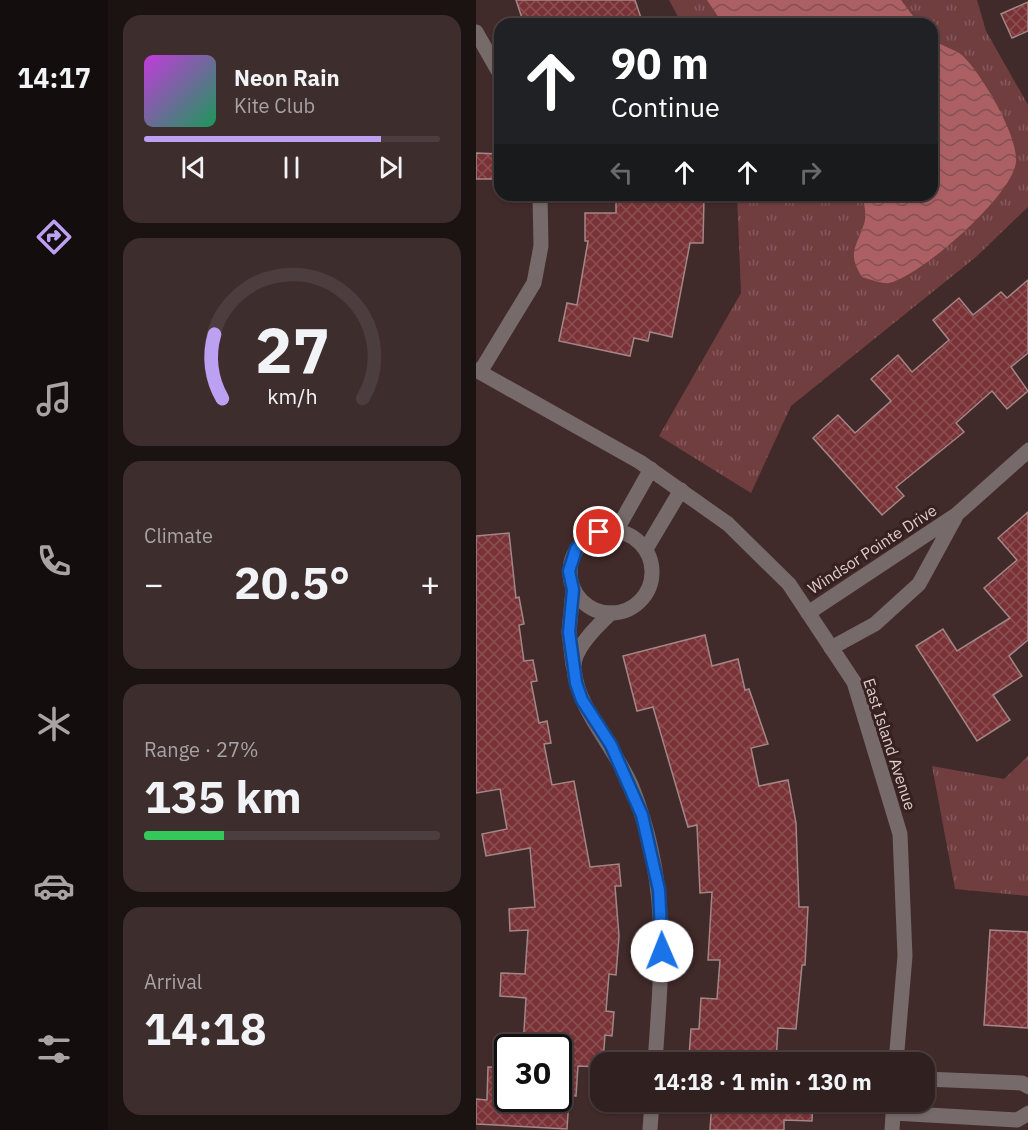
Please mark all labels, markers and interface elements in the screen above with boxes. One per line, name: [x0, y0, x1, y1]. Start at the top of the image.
text: 90 m: [611, 36, 709, 91]
icon: ahead: [512, 42, 590, 120]
text: 14:17: [17, 60, 91, 95]
text: Neon Rain: [234, 63, 340, 92]
text: Continue: [611, 89, 720, 124]
text: Kite Club: [234, 92, 315, 119]
icon: previous: [177, 151, 210, 184]
icon: pause: [275, 151, 308, 184]
icon: next: [374, 151, 407, 184]
icon: left: [605, 156, 638, 189]
icon: ahead: [668, 156, 701, 189]
icon: ahead: [731, 156, 764, 189]
icon: right: [794, 156, 827, 189]
icon: directions: [33, 216, 75, 258]
text: 27: [255, 309, 329, 390]
icon: music: [33, 378, 75, 420]
text: km/h: [267, 382, 317, 410]
street label: Windsor Pointe Drive: [804, 500, 940, 598]
pin: [573, 506, 624, 557]
icon: arrive: [582, 515, 615, 548]
text: Climate: [144, 522, 213, 549]
icon: phone: [33, 540, 75, 582]
text: 20.5°: [234, 553, 350, 611]
text: −: [144, 562, 164, 605]
text: +: [420, 562, 440, 605]
street label: East Island Avenue: [859, 675, 921, 813]
icon: climate: [33, 703, 75, 745]
text: Range · 27%: [144, 736, 259, 763]
text: 135 km: [144, 767, 302, 825]
icon: car: [33, 865, 75, 907]
position arrow: [630, 919, 694, 983]
text: Arrival: [144, 968, 202, 995]
text: 14:18: [144, 999, 267, 1057]
icon: filters: [33, 1028, 75, 1070]
speed limit sign: 30: [494, 1034, 572, 1112]
text: 14:18 · 1 min · 130 m: [653, 1067, 872, 1096]

